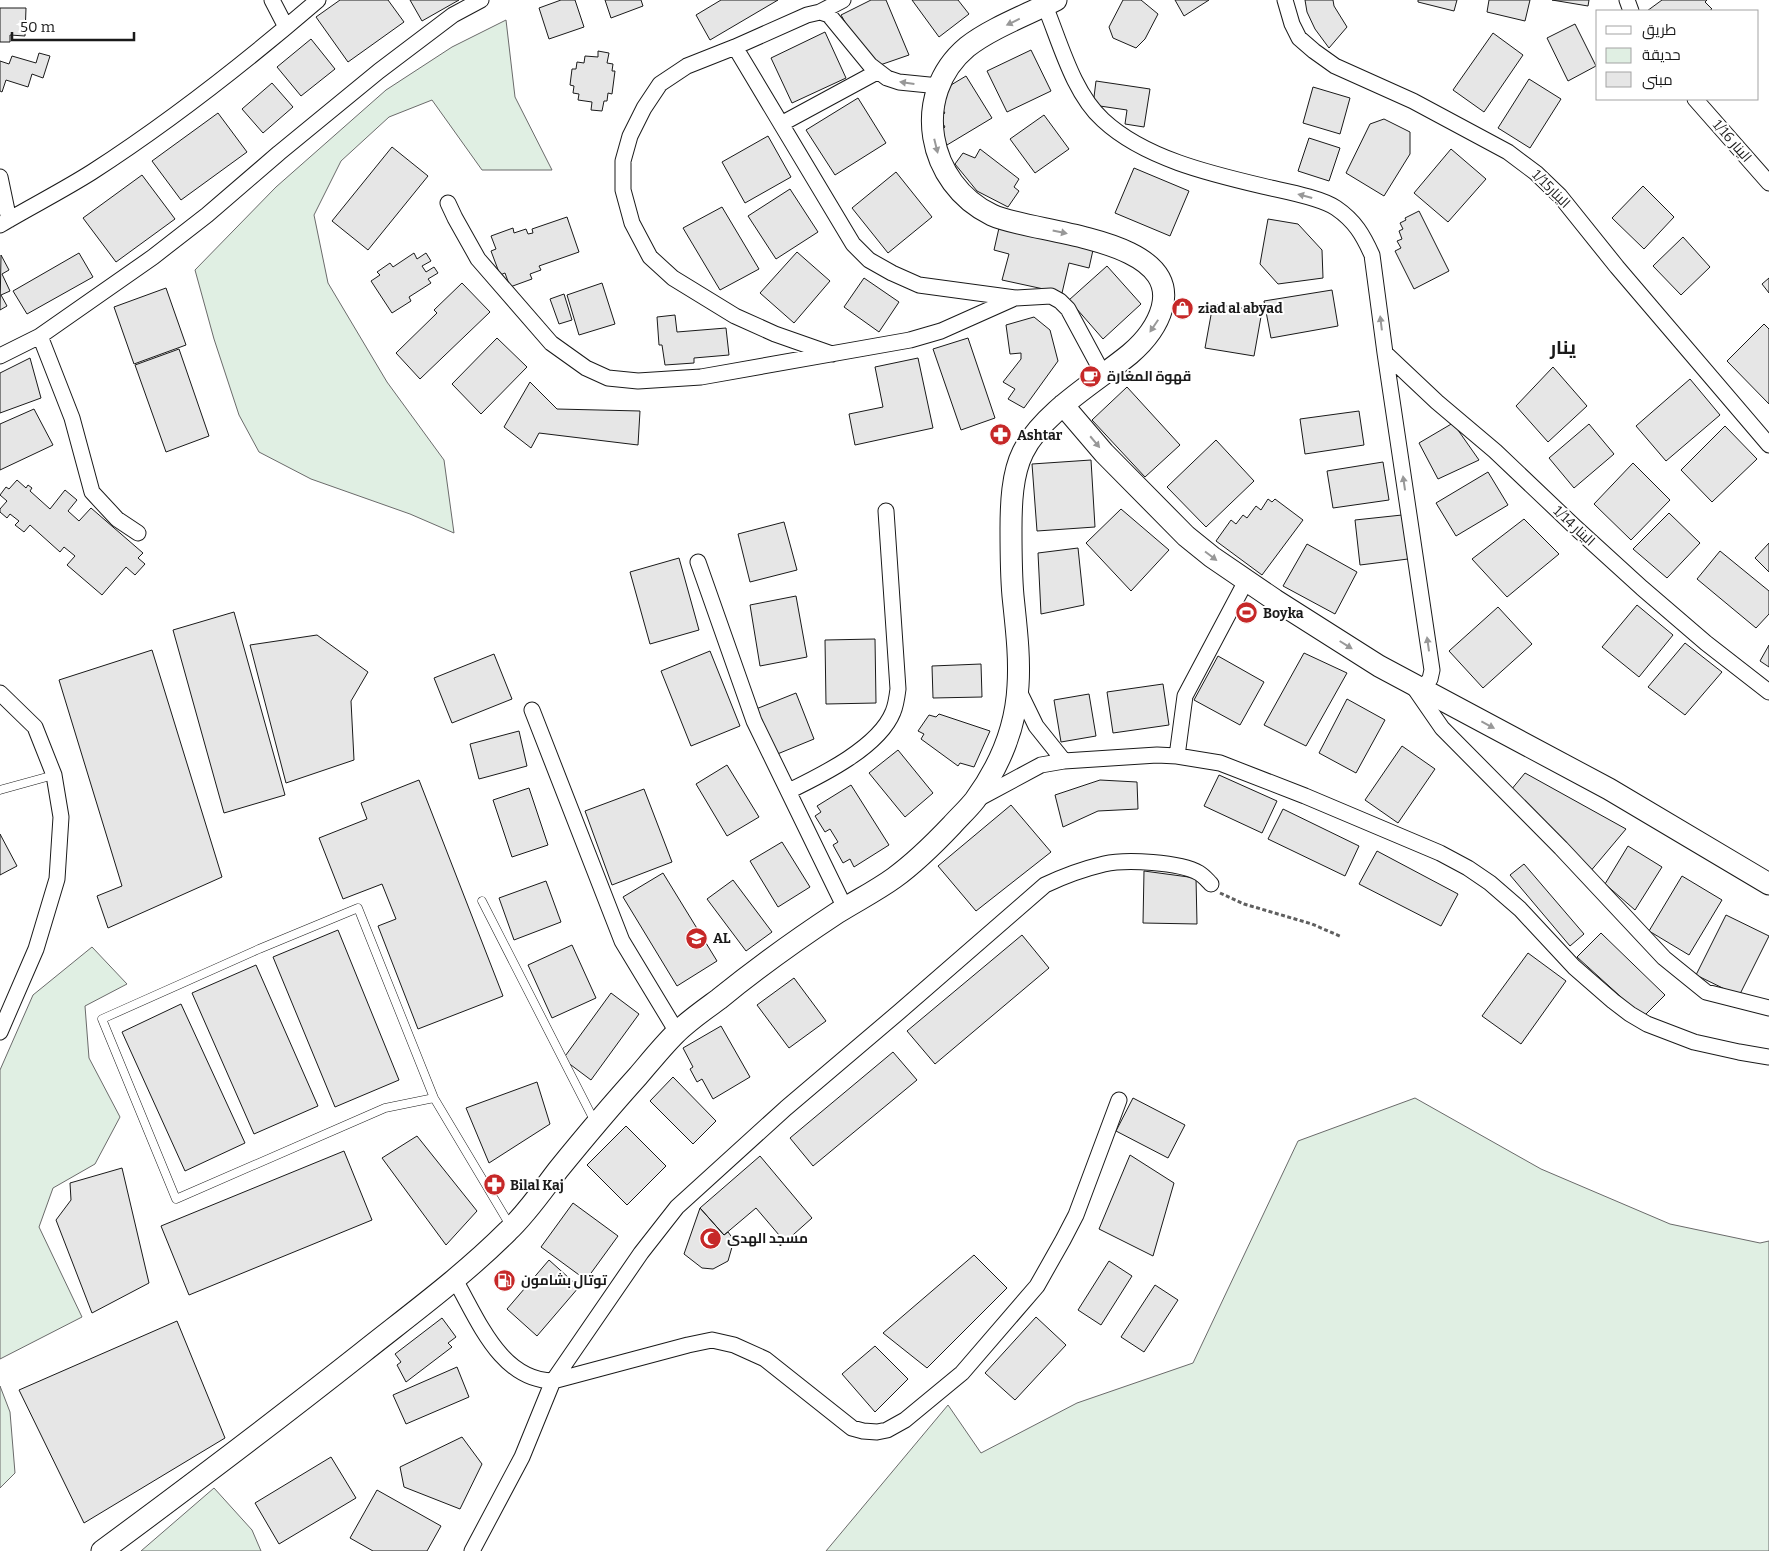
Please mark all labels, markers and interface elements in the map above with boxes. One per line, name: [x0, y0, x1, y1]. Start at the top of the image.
scale bar: [12, 10, 135, 42]
legend: [1596, 10, 1759, 100]
text: 50 m: [20, 18, 56, 36]
one-way arrow: [1006, 18, 1020, 26]
text: طريق: [1642, 21, 1676, 40]
text: حديقة: [1642, 46, 1681, 64]
text: مبنى: [1642, 71, 1673, 90]
one-way arrow: [899, 79, 915, 87]
street label: الينار 1/16: [1709, 116, 1755, 166]
one-way arrow: [932, 139, 940, 154]
street label: الينار1/15: [1528, 166, 1574, 212]
one-way arrow: [1297, 192, 1312, 200]
one-way arrow: [1053, 228, 1068, 236]
shop icon: ziad al abyad: [1170, 296, 1194, 320]
place label: ziad al abyad: [1198, 300, 1283, 317]
one-way arrow: [1377, 314, 1385, 330]
one-way arrow: [1149, 319, 1158, 332]
district label: ينار: [1549, 336, 1576, 359]
cafe icon: قهوة المغارة: [1079, 364, 1103, 388]
place label: قهوة المغارة: [1107, 368, 1191, 385]
pharmacy icon: Ashtar: [989, 423, 1013, 447]
place label: Ashtar: [1017, 427, 1063, 444]
one-way arrow: [1089, 436, 1100, 449]
one-way arrow: [1400, 475, 1408, 491]
street label: الينار 1/14: [1550, 503, 1598, 549]
one-way arrow: [1204, 550, 1217, 561]
sports icon: Boyka: [1235, 601, 1259, 625]
place label: Boyka: [1263, 605, 1304, 622]
one-way arrow: [1424, 636, 1432, 652]
one-way arrow: [1339, 641, 1353, 650]
one-way arrow: [1481, 720, 1494, 729]
school or university icon: AL: [685, 926, 709, 950]
place label: AL: [713, 930, 731, 947]
pharmacy icon: Bilal Kaj: [482, 1173, 506, 1197]
place label: Bilal Kaj: [510, 1177, 564, 1194]
mosque icon: مسجد الهدى: [699, 1226, 723, 1250]
place label: مسجد الهدى: [727, 1230, 808, 1247]
fuel station icon: توتال بشامون: [493, 1268, 517, 1292]
place label: توتال بشامون: [521, 1272, 608, 1289]

